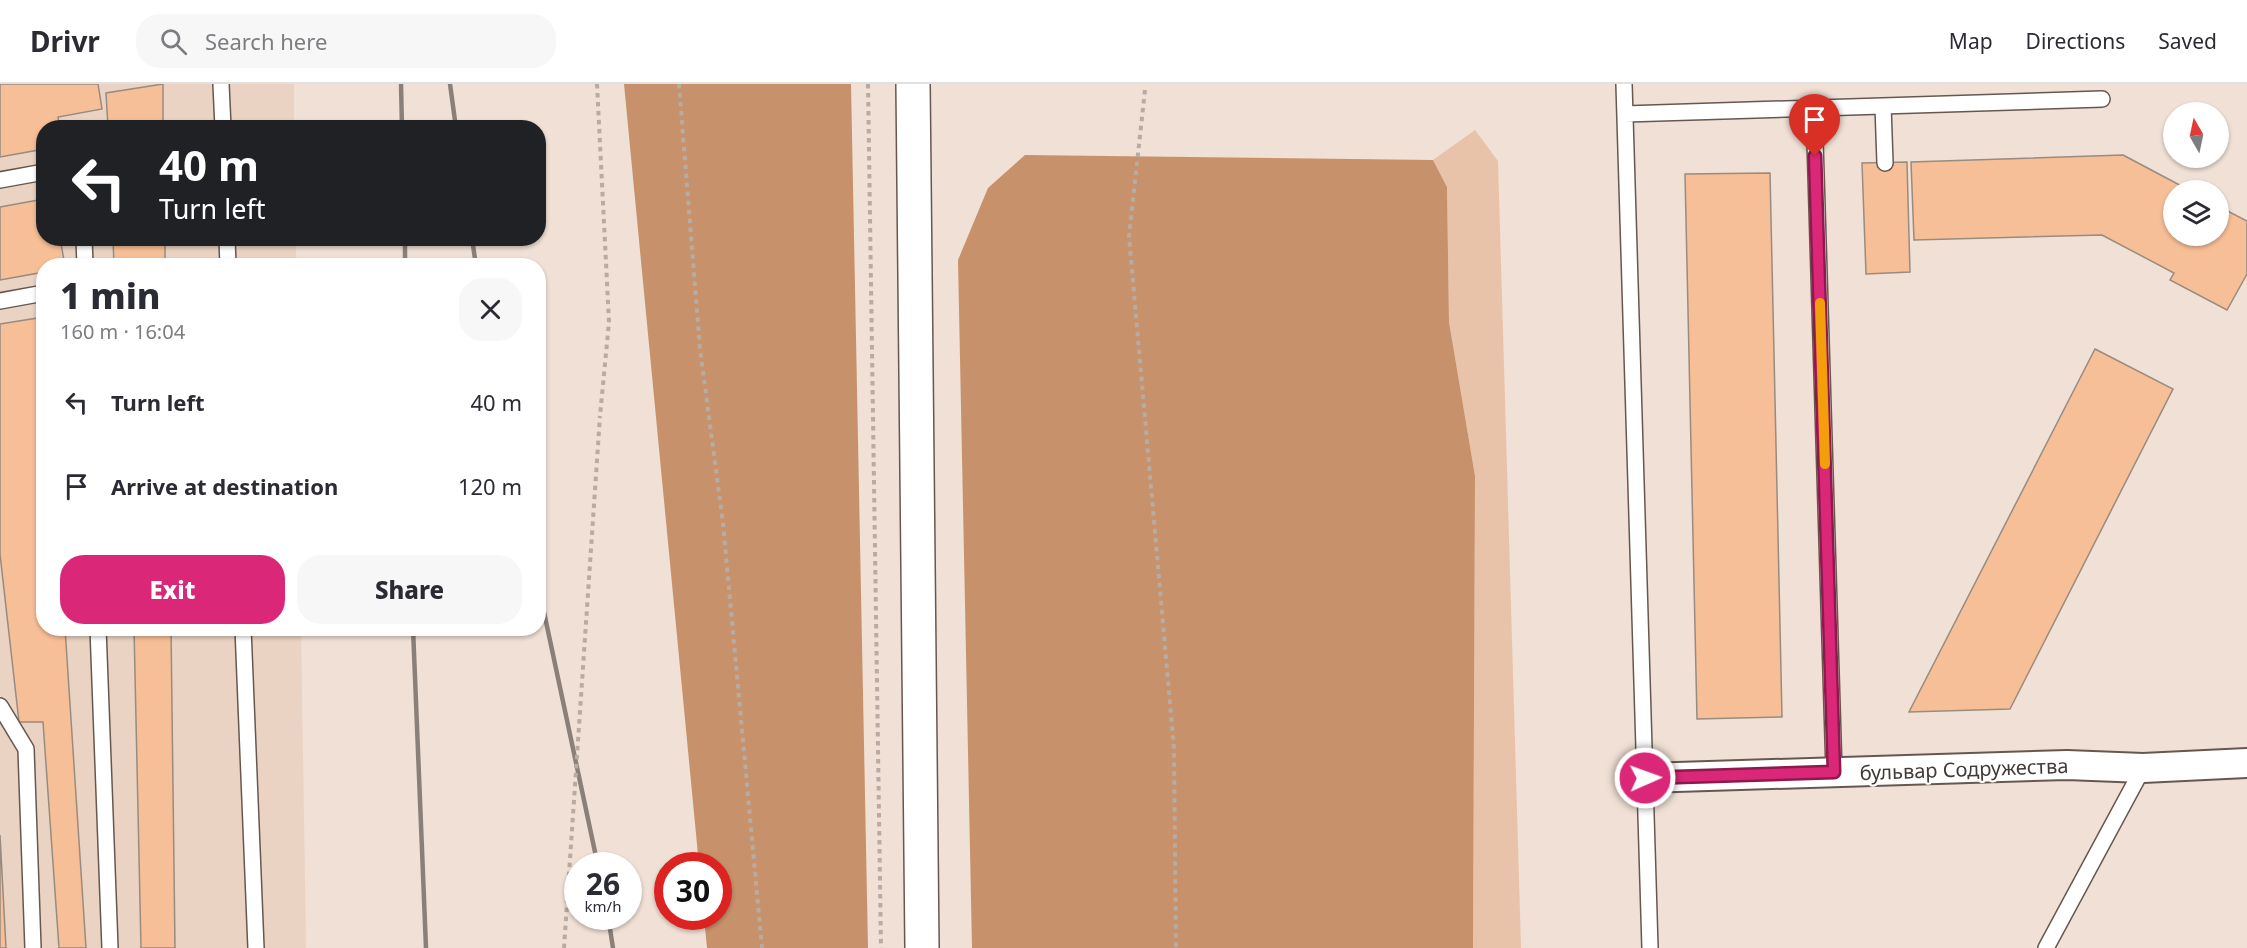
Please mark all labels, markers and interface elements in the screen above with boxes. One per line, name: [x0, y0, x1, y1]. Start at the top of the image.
search box: [136, 14, 556, 68]
text: Drivr: [30, 22, 100, 60]
icon: search: [157, 25, 190, 58]
text: Search here: [205, 26, 327, 56]
text: Map: [1949, 27, 1993, 55]
text: Directions: [2026, 27, 2125, 55]
text: Saved: [2158, 27, 2217, 55]
pin: [1789, 94, 1840, 156]
north arrow: [2163, 102, 2229, 168]
map controls: [2163, 102, 2229, 246]
icon: arrive: [1798, 103, 1831, 136]
text: 40 m: [159, 136, 259, 193]
icon: left: [60, 144, 138, 222]
button: layers: [2163, 180, 2229, 246]
text: Turn left: [159, 190, 265, 227]
text: 1 min: [60, 271, 161, 320]
button: close: [459, 278, 522, 341]
text: 160 m · 16:04: [60, 318, 185, 345]
icon: left: [60, 386, 93, 419]
text: Turn left: [111, 387, 205, 417]
text: 40 m: [471, 387, 522, 417]
icon: arrive: [60, 470, 93, 503]
text: Arrive at destination: [111, 471, 338, 501]
text: 120 m: [458, 471, 522, 501]
button: Exit: [60, 555, 285, 624]
button: Share: [297, 555, 522, 624]
position arrow: [1613, 746, 1677, 810]
street label: бульвар Содружества: [1859, 752, 2069, 786]
speed limit sign: 30: [654, 852, 732, 930]
text: 26: [586, 863, 620, 904]
text: km/h: [585, 896, 621, 916]

